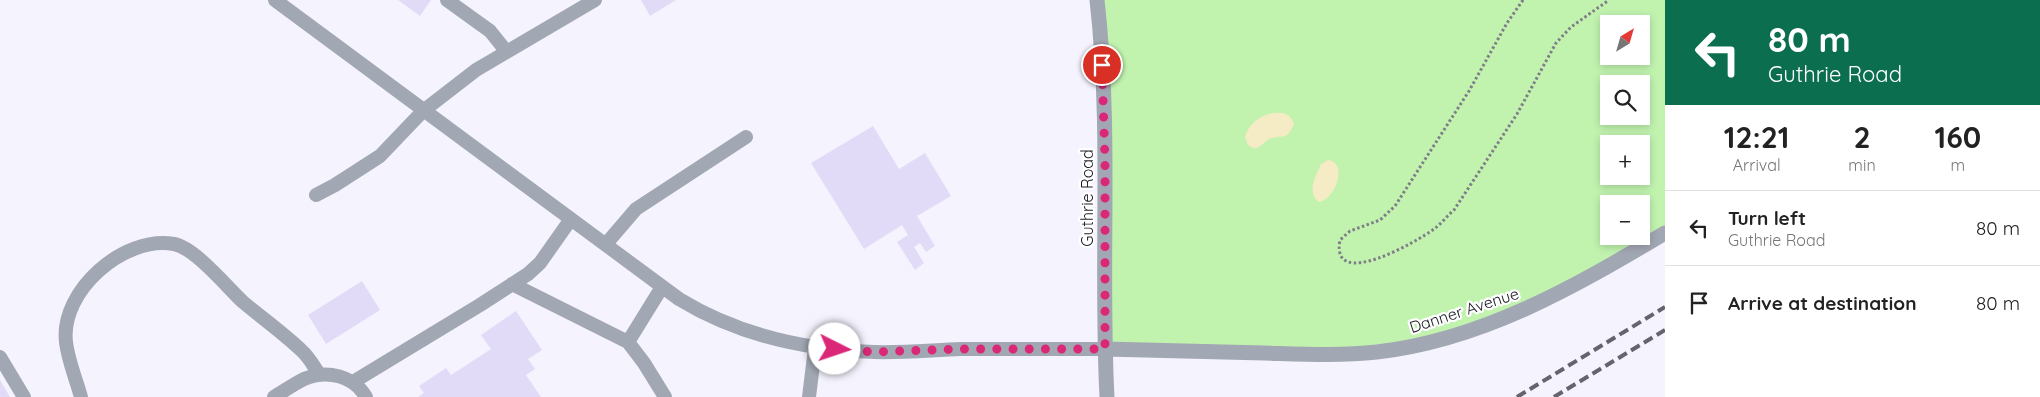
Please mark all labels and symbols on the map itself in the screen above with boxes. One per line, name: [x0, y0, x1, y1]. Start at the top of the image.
north arrow: [1600, 15, 1650, 65]
pin: [1081, 44, 1123, 86]
street label: Guthrie Road: [1077, 149, 1097, 247]
street label: Danner Avenue: [1407, 283, 1521, 337]
position arrow: [808, 322, 860, 374]

